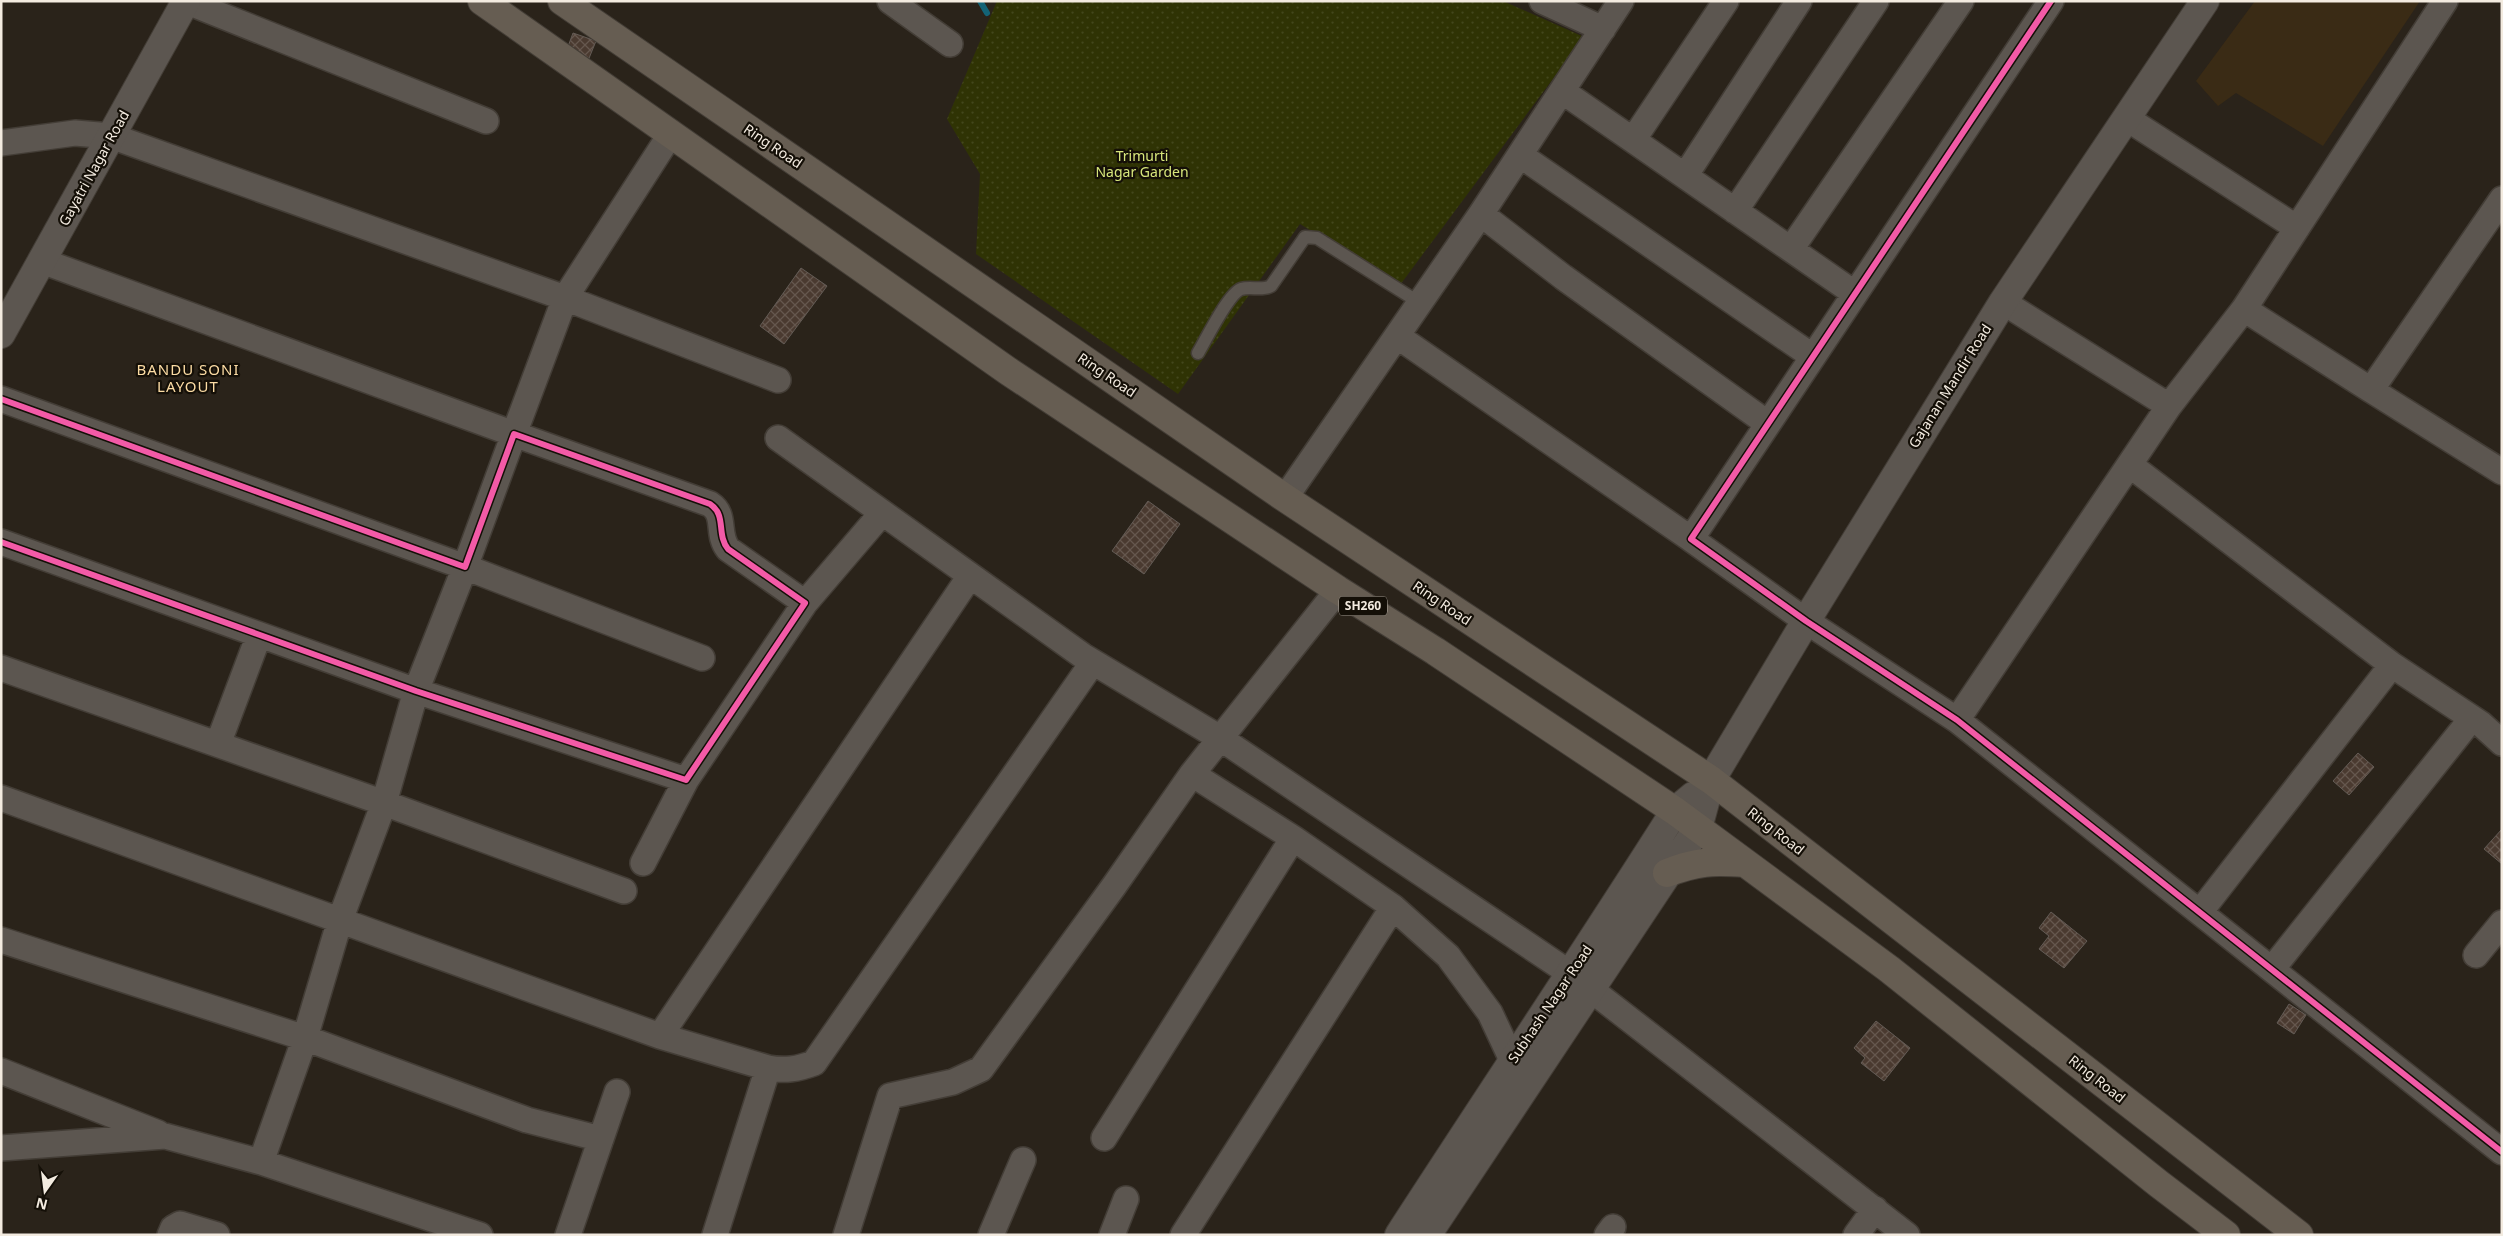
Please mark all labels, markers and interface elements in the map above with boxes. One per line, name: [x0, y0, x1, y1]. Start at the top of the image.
street label: Gayatri Nagar Road: [54, 107, 133, 229]
street label: Ring Road: [740, 119, 806, 172]
park label: Trimurti Nagar Garden: [1095, 146, 1189, 181]
street label: Gajanan Mandir Road: [1904, 320, 1995, 451]
street label: Ring Road: [1074, 348, 1140, 401]
district label: BANDU SONI LAYOUT: [137, 359, 240, 396]
street label: Ring Road: [1409, 576, 1475, 629]
road number: SH260: [1339, 596, 1387, 616]
street label: Ring Road: [1744, 803, 1809, 859]
street label: Subhash Nagar Road: [1503, 941, 1596, 1066]
street label: Ring Road: [2065, 1051, 2130, 1107]
north arrow: [20, 1166, 70, 1216]
text: N: [34, 1194, 50, 1215]

